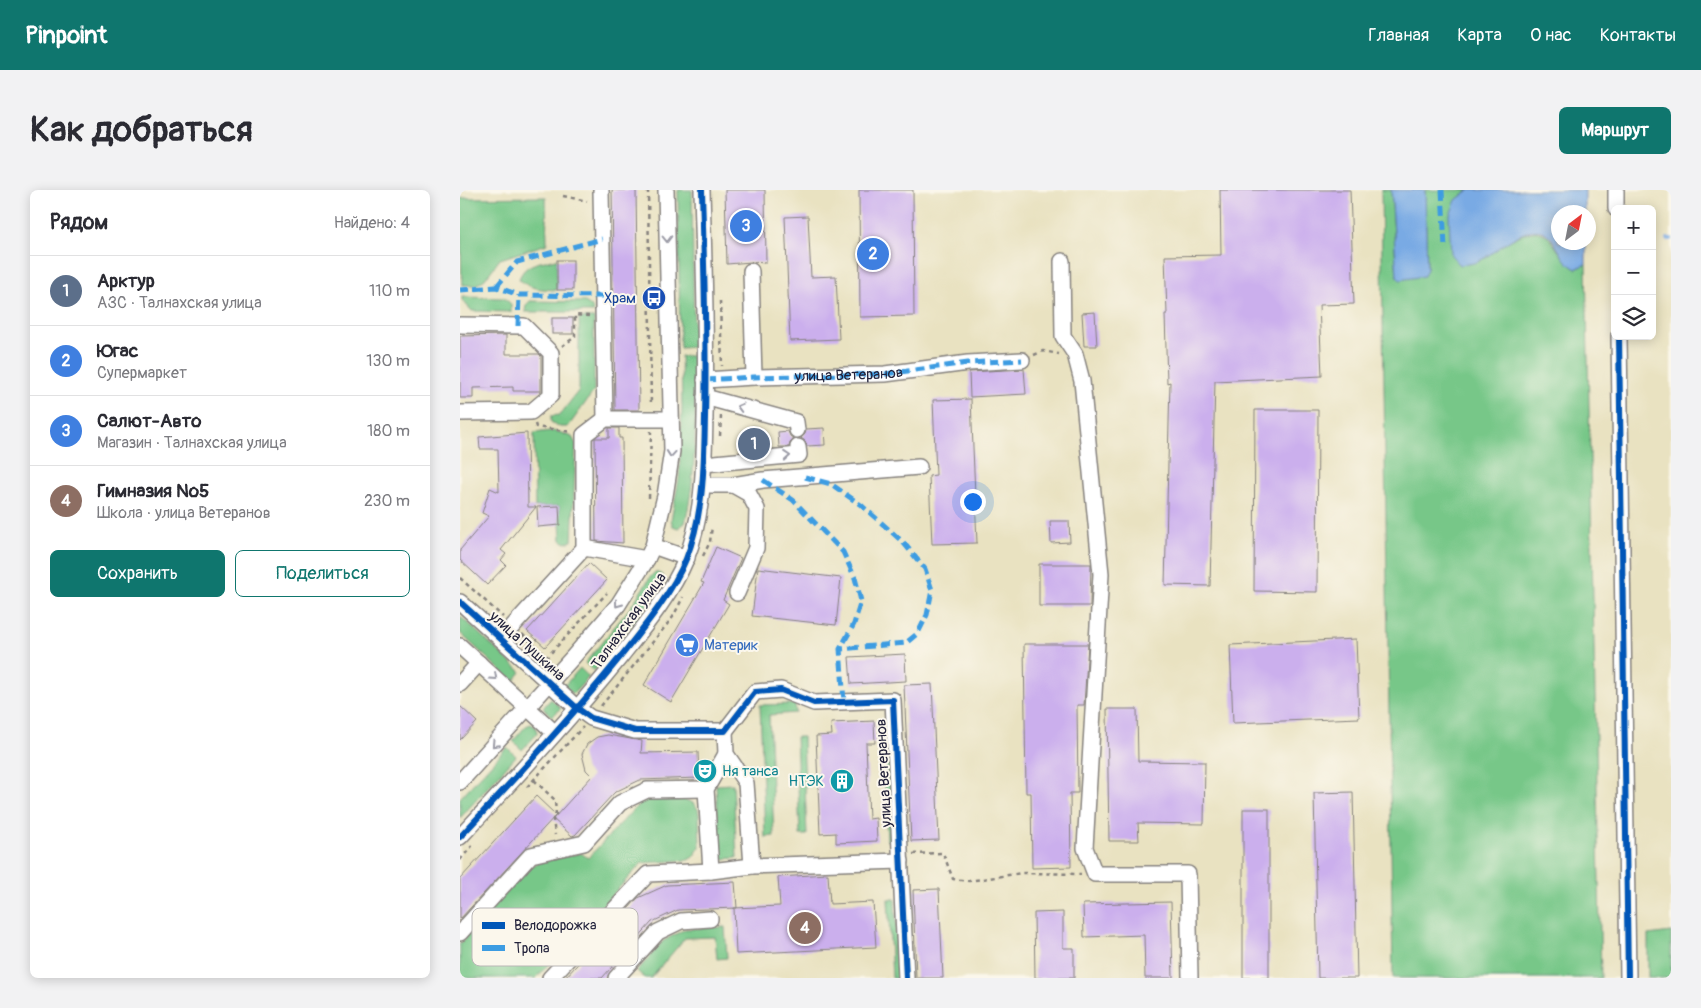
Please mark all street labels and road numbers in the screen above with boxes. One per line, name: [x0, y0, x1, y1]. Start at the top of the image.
street label: улица Ветеранов: [793, 362, 904, 386]
street label: Талнахская улица: [587, 569, 671, 673]
street label: улица Пушкина: [484, 606, 569, 685]
street label: улица Ветеранов: [872, 718, 896, 829]

